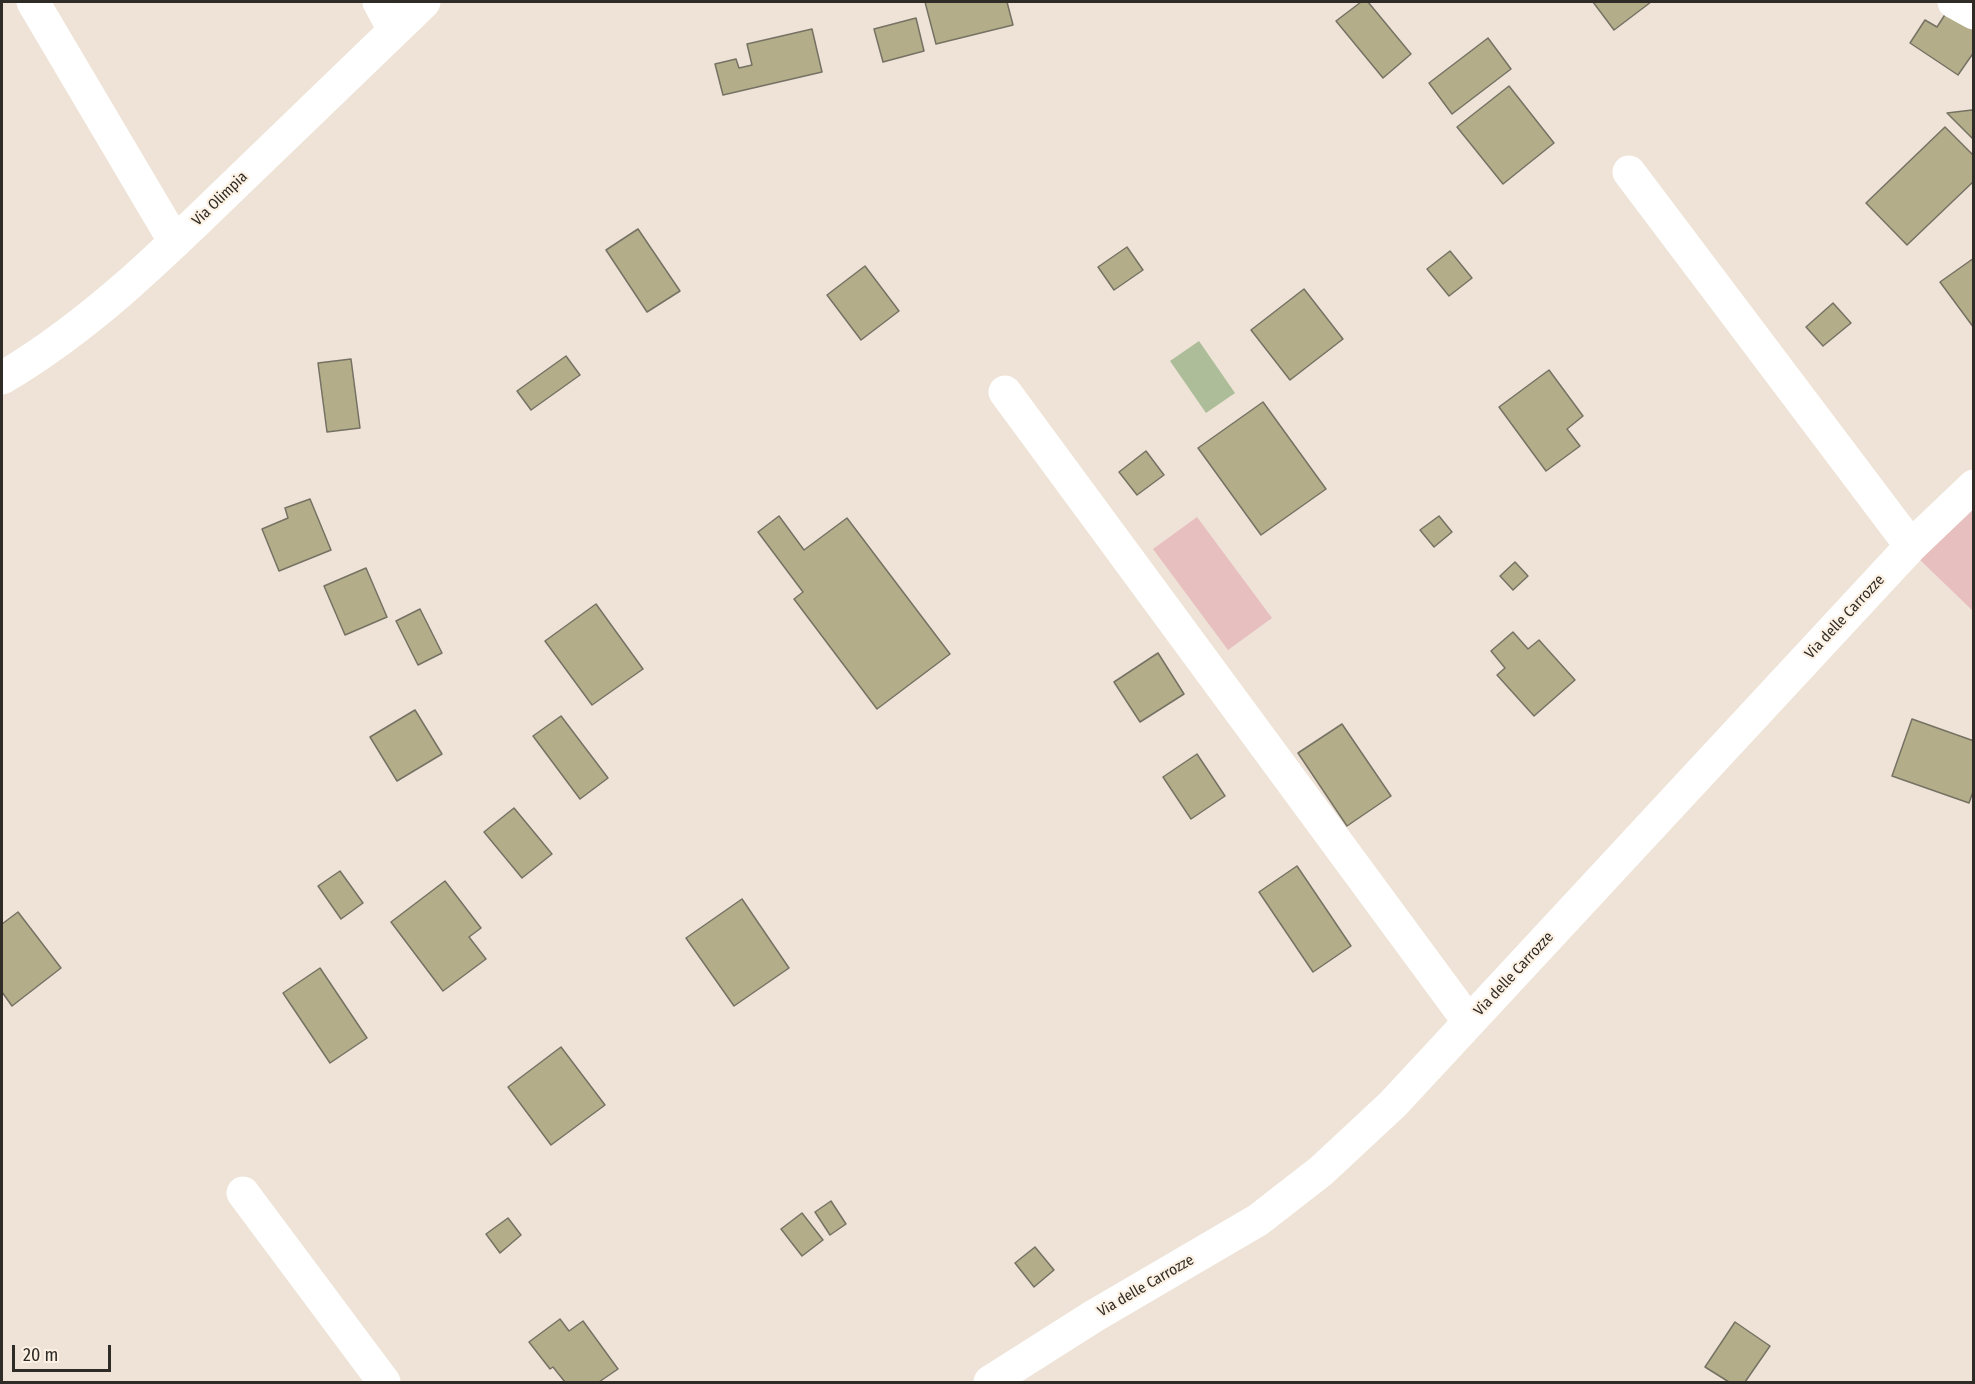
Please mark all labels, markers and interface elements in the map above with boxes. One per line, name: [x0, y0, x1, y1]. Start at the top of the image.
street label: Via Olimpia: [189, 168, 251, 230]
street label: Via delle Carrozze: [1801, 571, 1889, 663]
street label: Via delle Carrozze: [1470, 928, 1558, 1020]
street label: Via delle Carrozze: [1095, 1251, 1197, 1321]
scale bar: [15, 1333, 114, 1371]
text: 20 m: [23, 1344, 58, 1366]

